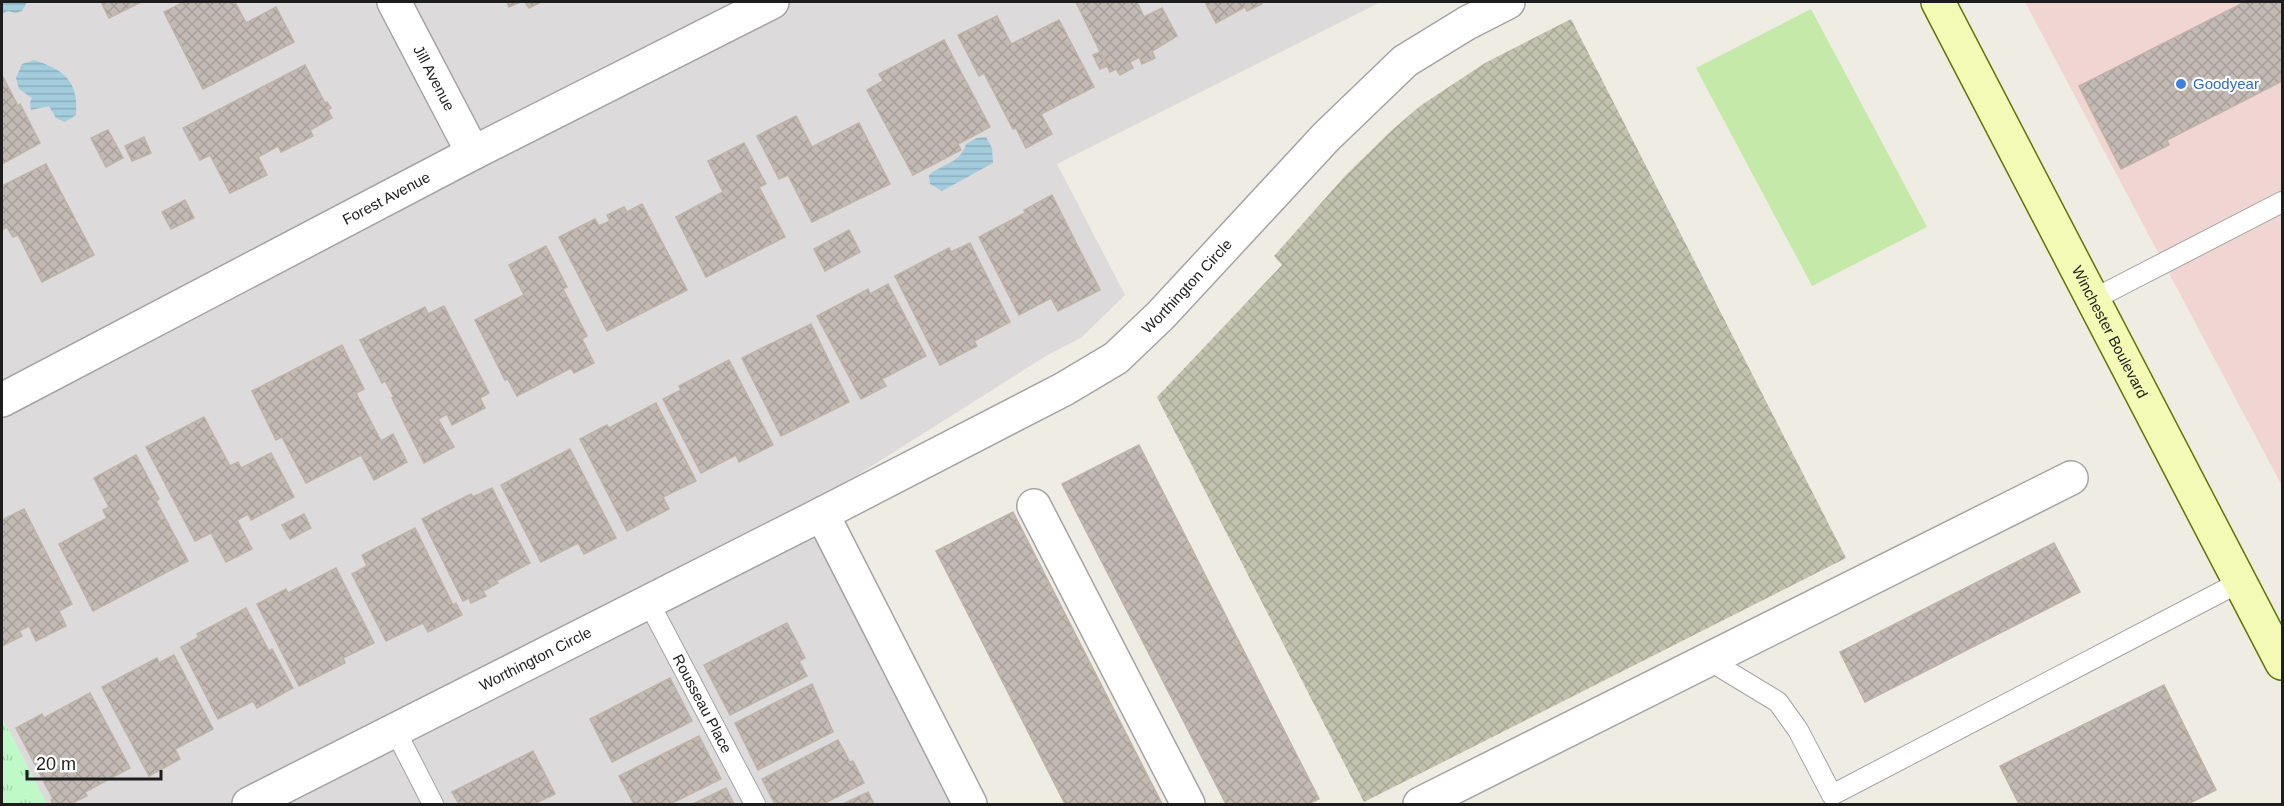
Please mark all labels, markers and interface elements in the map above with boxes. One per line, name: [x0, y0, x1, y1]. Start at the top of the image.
street label: Jill Avenue: [410, 42, 458, 114]
place label: Goodyear: [2193, 75, 2259, 92]
marker: Goodyear: [2174, 77, 2188, 91]
street label: Forest Avenue: [339, 168, 433, 228]
street label: Worthington Circle: [1138, 235, 1235, 337]
street label: Winchester Boulevard: [2069, 263, 2152, 401]
street label: Worthington Circle: [476, 623, 594, 694]
street label: Rousseau Place: [670, 651, 736, 756]
scale bar: [27, 743, 160, 781]
text: 20 m: [36, 754, 76, 774]

